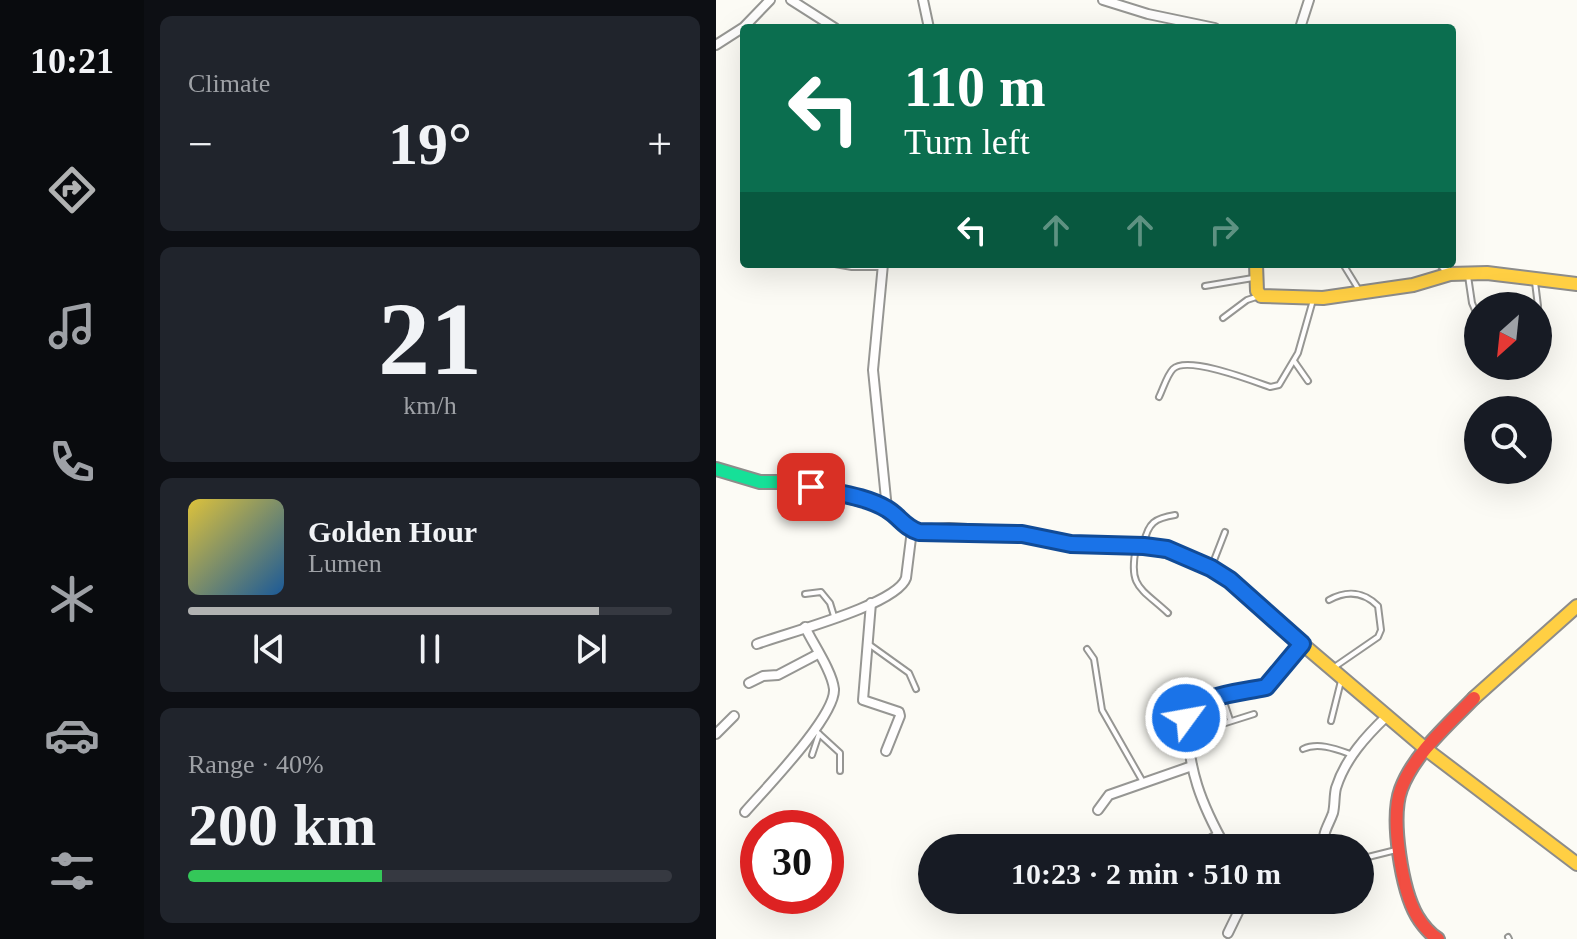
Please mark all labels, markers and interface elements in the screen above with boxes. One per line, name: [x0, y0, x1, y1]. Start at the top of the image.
text: 10:21: [30, 41, 114, 81]
icon: left: [772, 56, 876, 160]
text: 110 m: [904, 56, 1046, 118]
text: Climate: [188, 69, 270, 98]
text: 19°: [388, 111, 472, 177]
text: −: [188, 120, 213, 169]
text: +: [647, 120, 672, 169]
text: Turn left: [904, 122, 1030, 162]
icon: directions: [44, 162, 100, 218]
icon: left: [950, 208, 994, 252]
icon: ahead: [1034, 208, 1078, 252]
icon: ahead: [1118, 208, 1162, 252]
icon: right: [1202, 208, 1246, 252]
text: 21: [378, 281, 482, 396]
north arrow: [1464, 292, 1552, 380]
map controls: [1464, 292, 1552, 484]
icon: music: [44, 298, 100, 354]
text: km/h: [403, 391, 457, 420]
button: search: [1464, 396, 1552, 484]
icon: phone: [44, 434, 100, 490]
pin: [777, 453, 845, 521]
icon: arrive: [789, 465, 833, 509]
text: Golden Hour: [308, 515, 477, 548]
text: Lumen: [308, 549, 382, 578]
icon: climate: [44, 571, 100, 627]
icon: previous: [247, 627, 291, 671]
icon: pause: [408, 627, 452, 671]
icon: next: [569, 627, 613, 671]
position arrow: [1144, 676, 1228, 760]
icon: car: [44, 707, 100, 763]
text: Range · 40%: [188, 750, 324, 779]
text: 200 km: [188, 792, 376, 858]
speed limit sign: 30: [740, 810, 844, 914]
icon: filters: [44, 843, 100, 899]
text: 10:23 · 2 min · 510 m: [1011, 857, 1281, 890]

